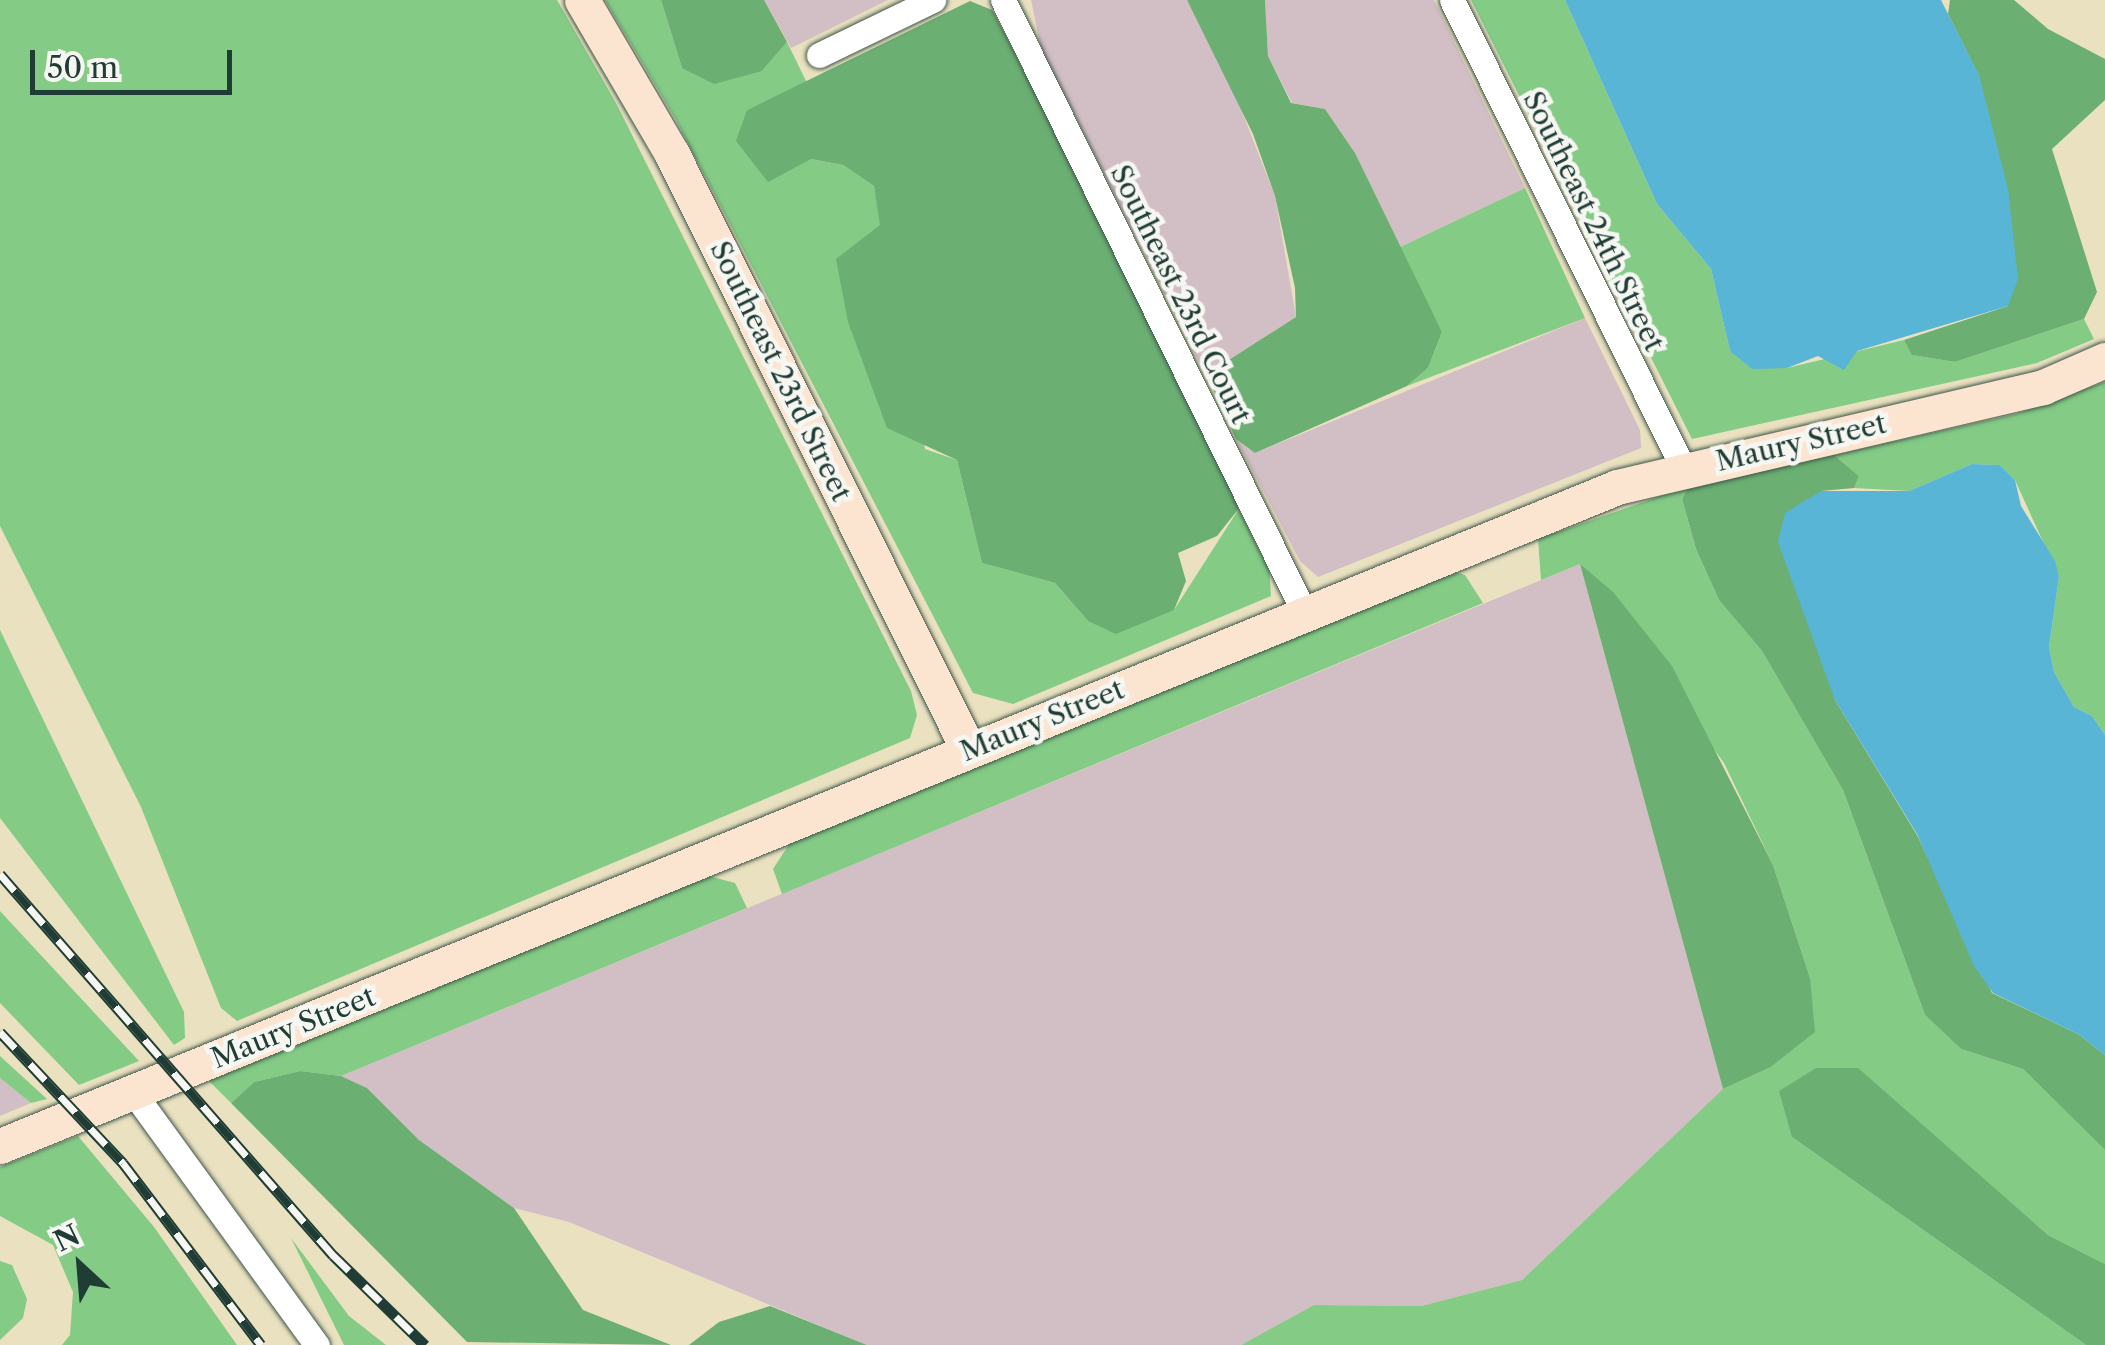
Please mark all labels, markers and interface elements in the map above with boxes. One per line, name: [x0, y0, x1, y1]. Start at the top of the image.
scale bar: [35, 30, 238, 92]
text: 50 m: [47, 49, 118, 86]
street label: Southeast 24th Street: [1516, 86, 1672, 356]
street label: Southeast 23rd Court: [1104, 159, 1258, 429]
street label: Southeast 23rd Street: [703, 235, 859, 507]
street label: Maury Street: [1712, 406, 1890, 478]
street label: Maury Street: [955, 672, 1129, 768]
street label: Maury Street: [206, 979, 380, 1075]
north arrow: [30, 1215, 130, 1315]
text: N: [48, 1217, 85, 1259]

